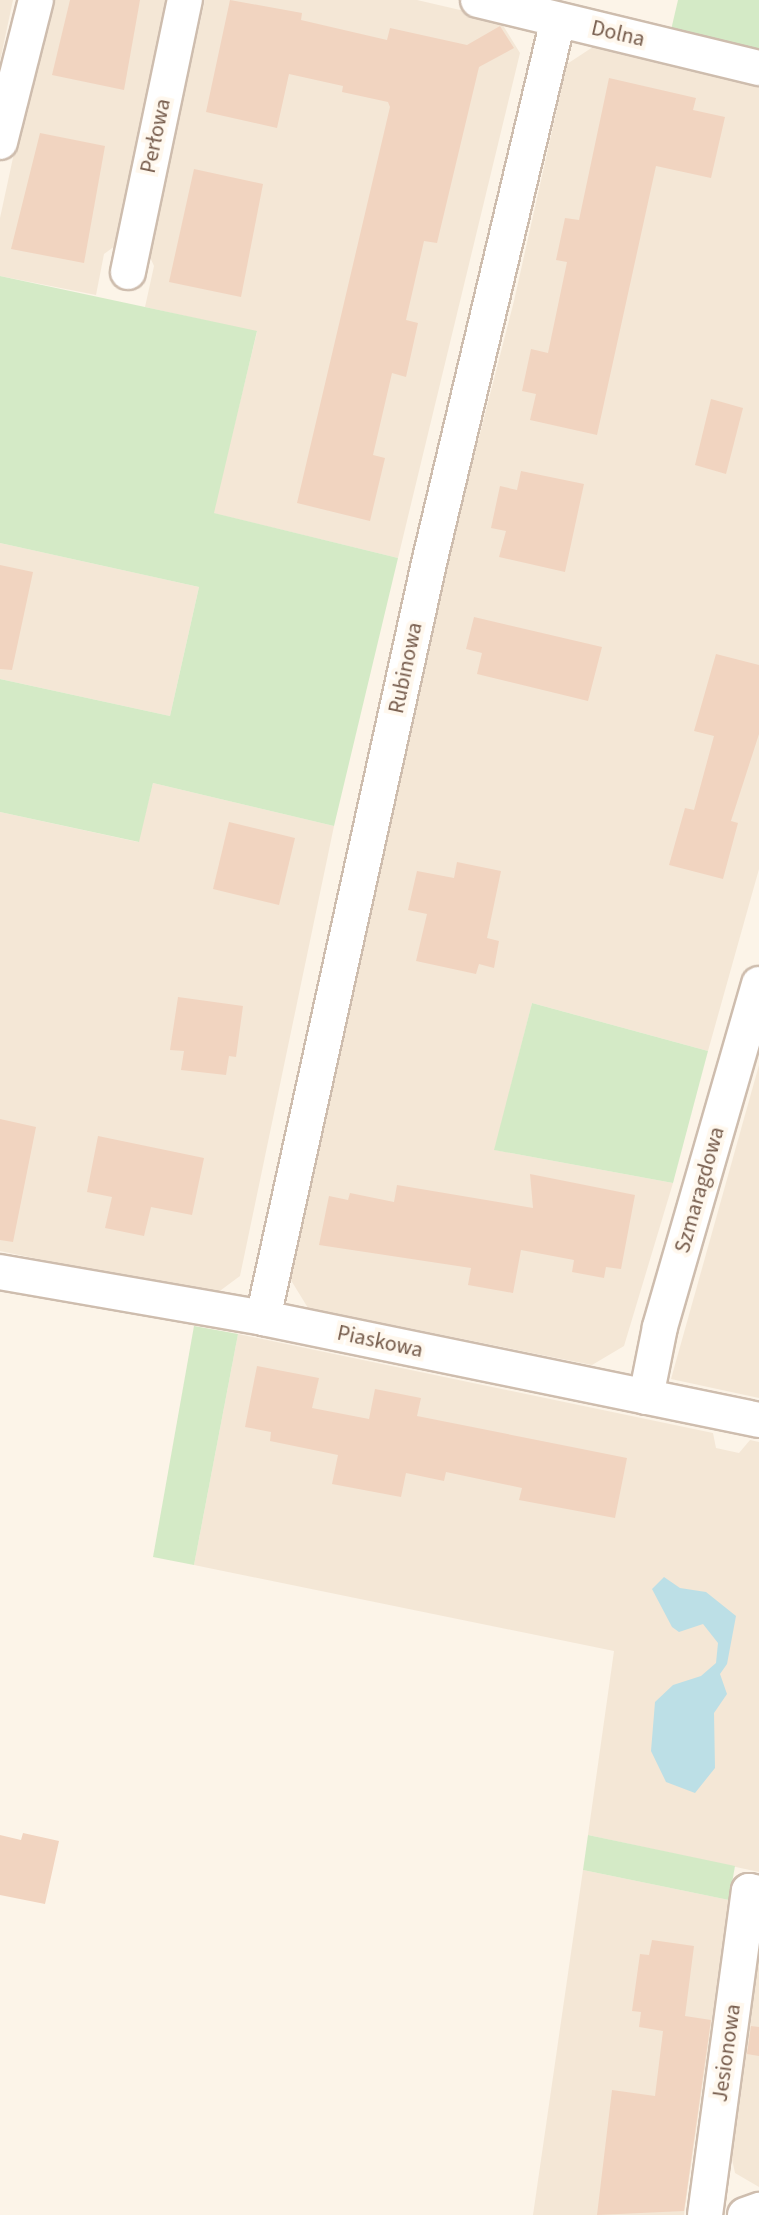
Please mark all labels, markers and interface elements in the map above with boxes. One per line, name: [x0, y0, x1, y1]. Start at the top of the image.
street label: Dolna: [589, 15, 647, 53]
street label: Perłowa: [135, 96, 177, 176]
street label: Rubinowa: [383, 620, 429, 716]
street label: Szmaragdowa: [669, 1124, 731, 1256]
street label: Piaskowa: [335, 1320, 425, 1364]
street label: Jesionowa: [707, 2002, 747, 2104]

